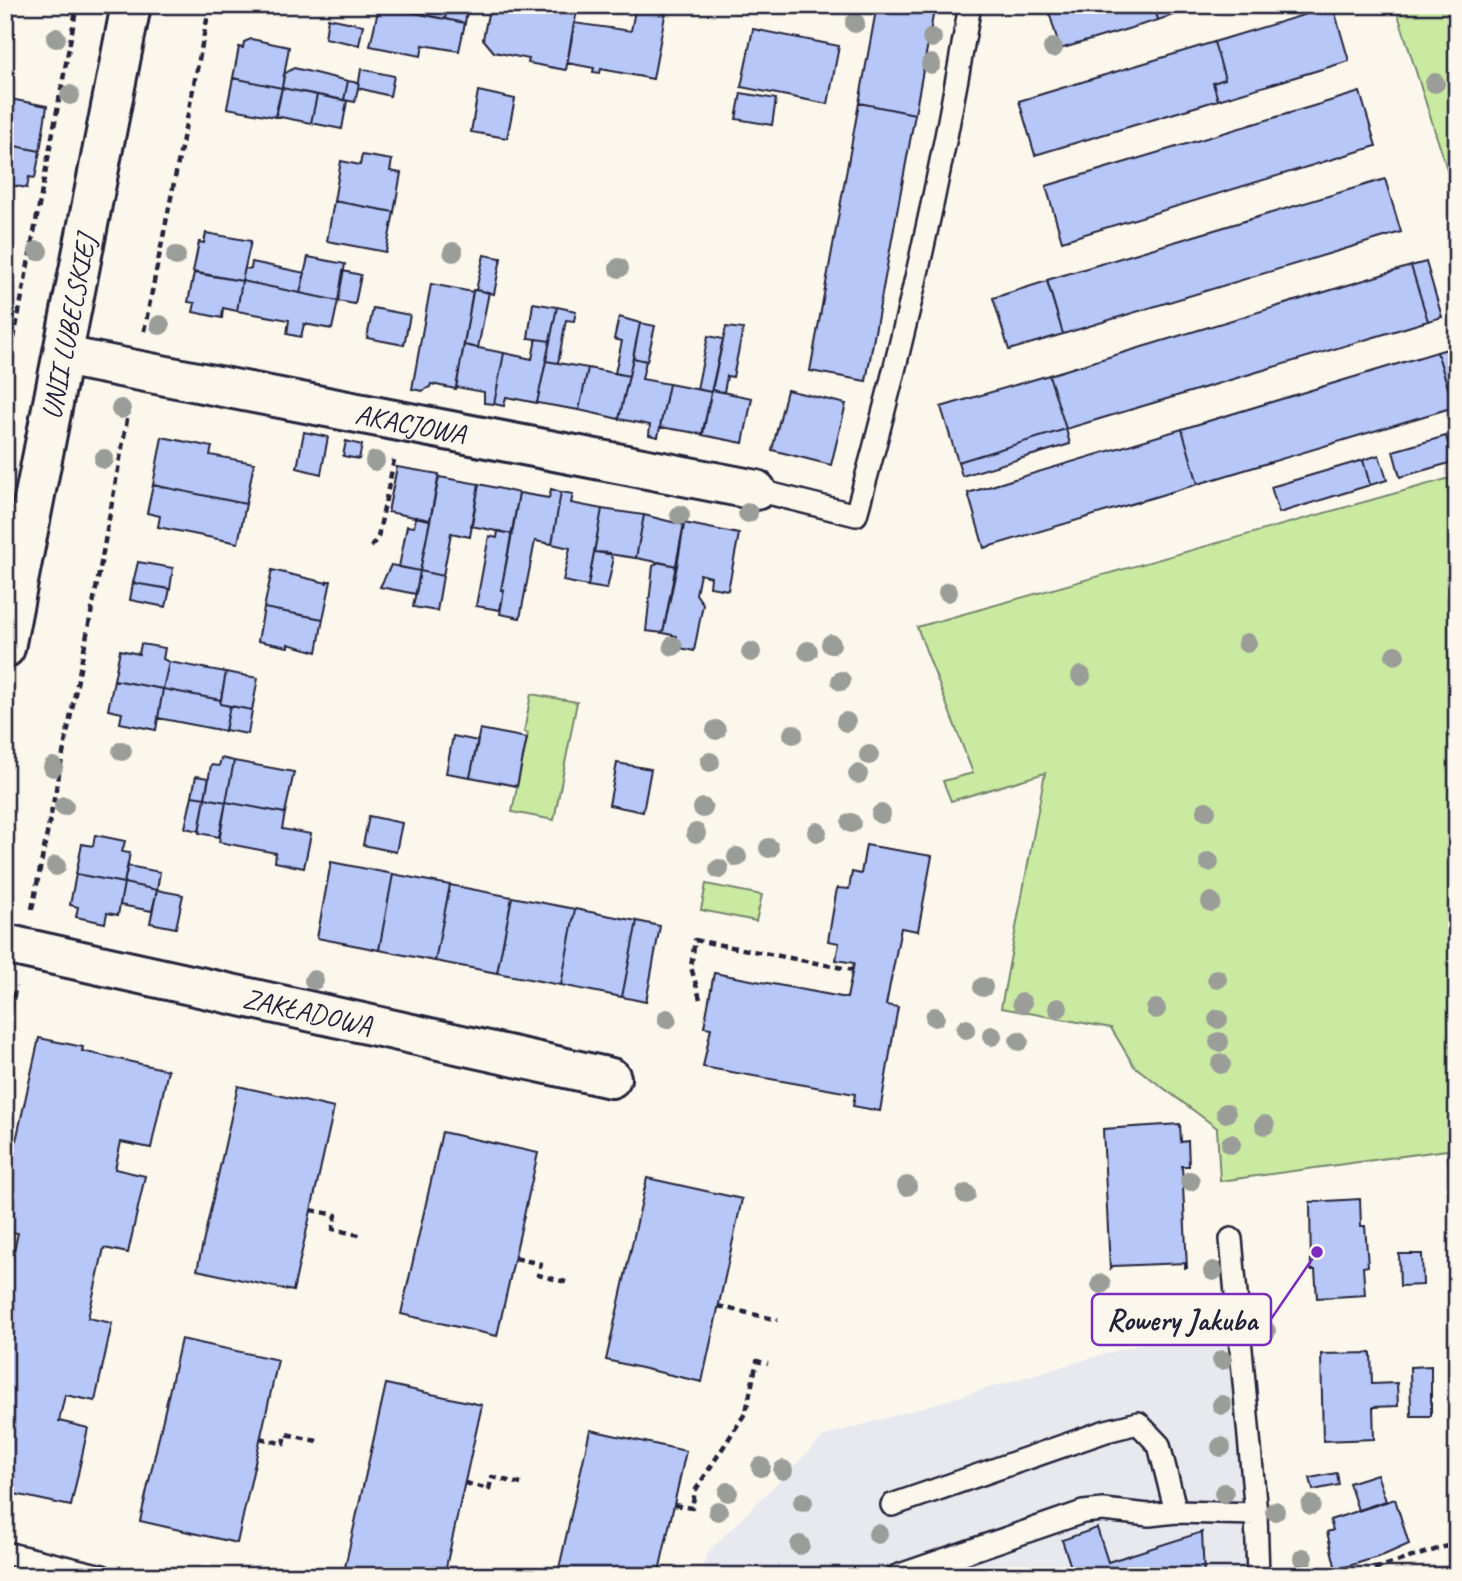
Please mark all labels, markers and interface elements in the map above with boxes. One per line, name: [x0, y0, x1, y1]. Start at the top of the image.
street label: UNII LUBELSKIEJ: [33, 228, 104, 422]
street label: AKACJOWA: [353, 395, 470, 451]
street label: ZAKŁADOWA: [240, 980, 376, 1042]
callout: Rowery Jakuba: [1092, 1294, 1271, 1345]
text: Rowery Jakuba: [1107, 1301, 1260, 1339]

